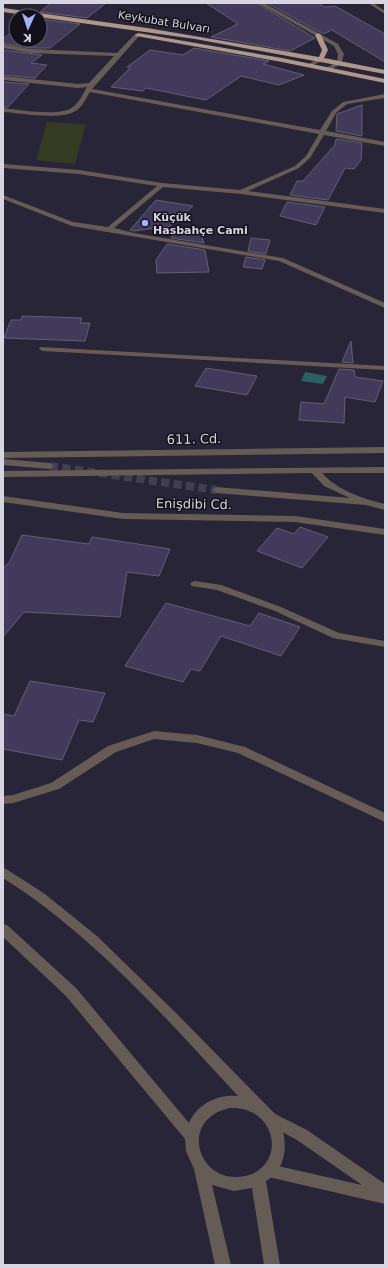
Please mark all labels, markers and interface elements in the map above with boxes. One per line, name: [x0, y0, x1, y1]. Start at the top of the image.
north arrow: [8, 8, 48, 48]
street label: Keykubat Bulvarı: [117, 8, 211, 36]
text: K: [22, 31, 32, 44]
place label: Küçük Hasbahçe Cami: [153, 211, 248, 237]
marker: Küçük Hasbahçe Cami: [140, 218, 150, 228]
street label: 611. Cd.: [167, 431, 221, 447]
street label: Enişdibi Cd.: [156, 496, 232, 512]

